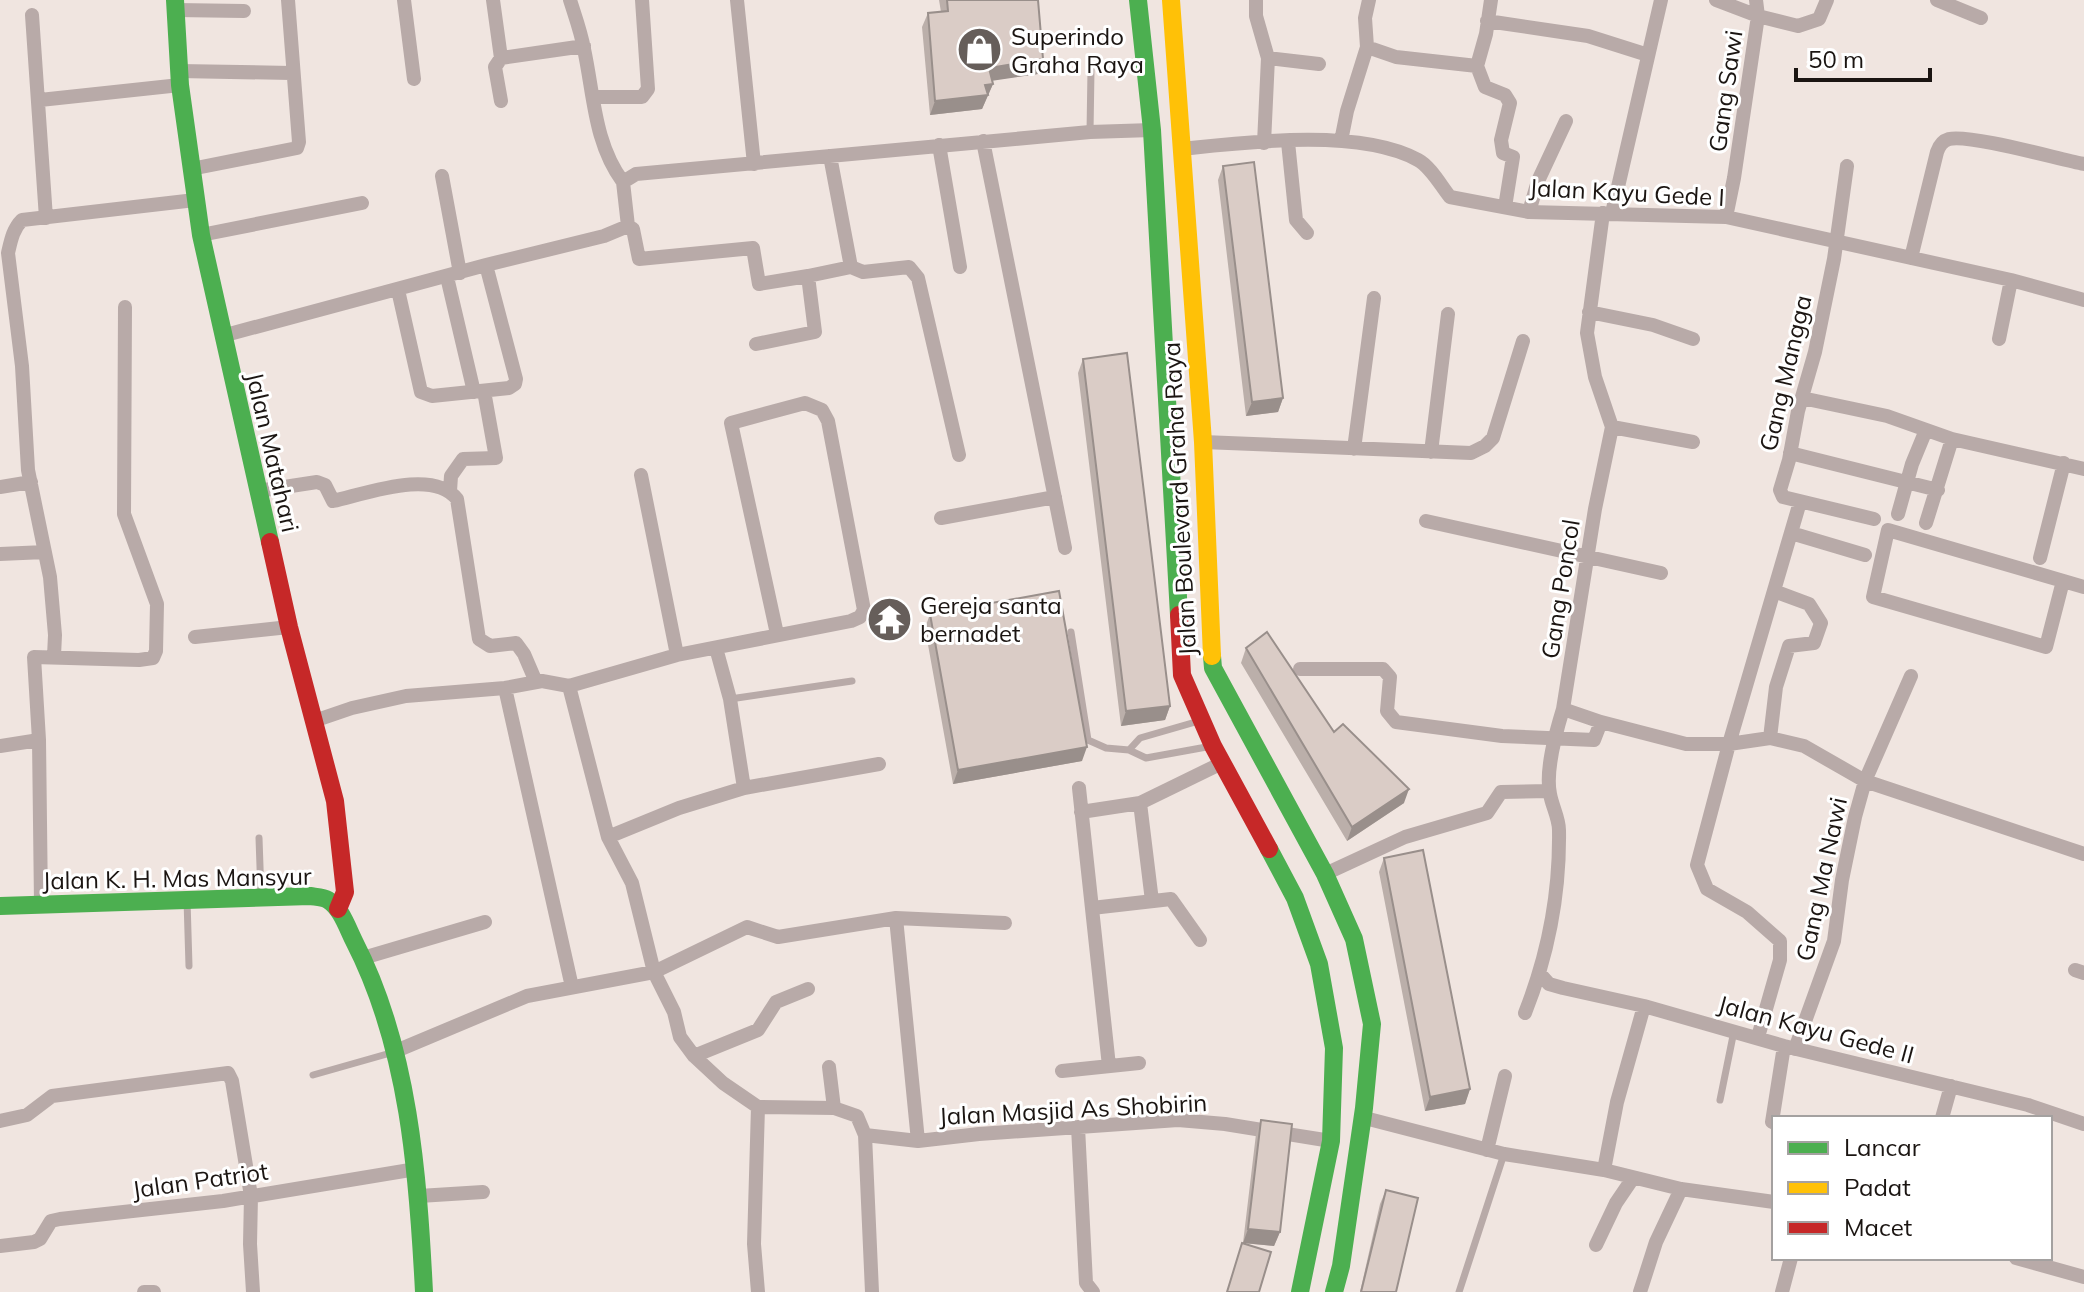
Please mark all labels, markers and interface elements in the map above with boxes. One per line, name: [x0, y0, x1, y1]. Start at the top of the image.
place label: Superindo Graha Raya: [1011, 21, 1144, 79]
shop icon: Superindo Graha Raya: [956, 26, 1004, 74]
street label: Gang Sawi: [1702, 28, 1748, 154]
scale bar: [1796, 32, 1930, 82]
text: 50 m: [1808, 44, 1864, 74]
street label: Jalan Kayu Gede I: [1529, 172, 1725, 212]
street label: Gang Mangga: [1752, 292, 1818, 454]
street label: Jalan Boulevard Graha Raya: [1156, 341, 1202, 657]
street label: Jalan Matahari: [240, 369, 306, 535]
street label: Gang Poncol: [1534, 517, 1586, 661]
place label: Gereja santa bernadet: [920, 590, 1062, 648]
temple icon: Gereja santa bernadet: [865, 595, 913, 643]
street label: Gang Ma Nawi: [1789, 794, 1853, 964]
street label: Jalan K. H. Mas Mansyur: [42, 861, 312, 895]
street label: Jalan Kayu Gede II: [1715, 988, 1917, 1070]
street label: Jalan Masjid As Shobirin: [938, 1087, 1208, 1131]
legend: [1772, 1116, 2052, 1260]
text: Lancar: [1844, 1132, 1921, 1162]
street label: Jalan Patriot: [130, 1156, 270, 1204]
text: Padat: [1844, 1172, 1911, 1202]
text: Macet: [1844, 1212, 1912, 1242]

